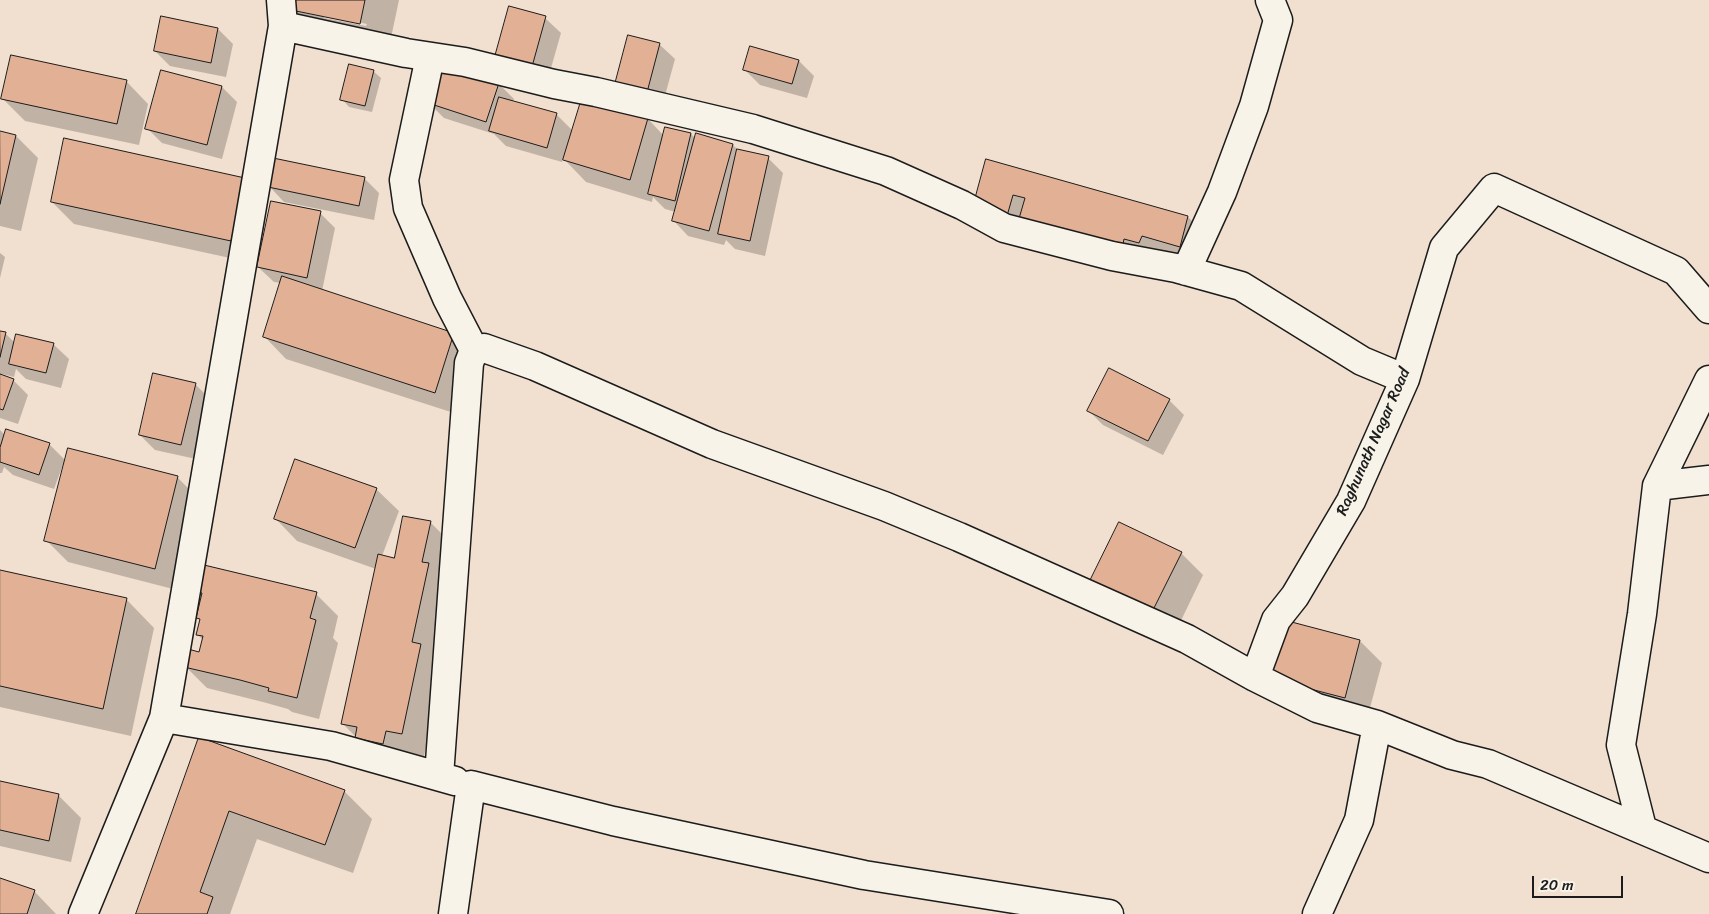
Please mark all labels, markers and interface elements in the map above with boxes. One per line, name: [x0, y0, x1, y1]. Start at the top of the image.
street label: Raghunath Nagar Road: [1333, 365, 1415, 519]
scale bar: [1534, 866, 1625, 898]
text: 20 m: [1540, 872, 1574, 898]

